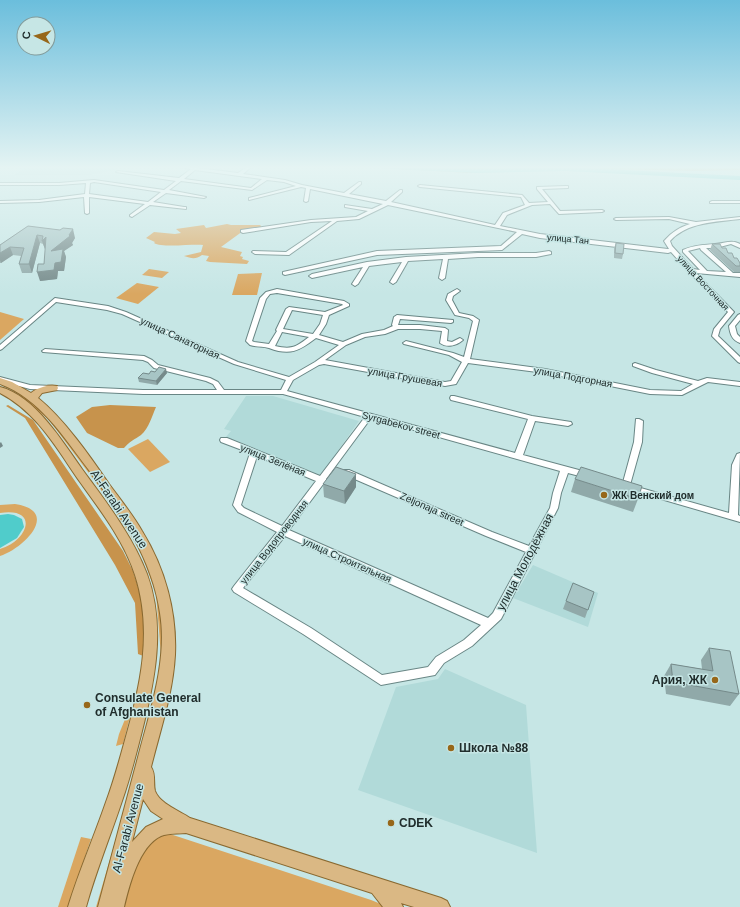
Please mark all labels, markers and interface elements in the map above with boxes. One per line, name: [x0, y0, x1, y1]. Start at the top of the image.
north arrow: [16, 16, 56, 56]
text: С: [20, 31, 32, 40]
street label: улица Тан: [546, 232, 590, 246]
street label: улица Восточная: [675, 254, 731, 313]
street label: улица Санаторная: [139, 315, 221, 361]
street label: улица Грушевая: [367, 365, 443, 389]
street label: улица Подгорная: [533, 365, 613, 389]
street label: Syrgabekov street: [361, 409, 442, 441]
street label: улица Зелёная: [239, 442, 307, 478]
street label: Al-Farabi Avenue: [88, 467, 151, 551]
street label: Zeljonaja street: [399, 490, 466, 528]
marker: ЖК Венский дом: [599, 490, 609, 500]
place label: ЖК Венский дом: [611, 490, 694, 501]
street label: улица Водопроводная: [238, 498, 310, 586]
street label: улица Молодёжная: [493, 511, 557, 613]
street label: улица Строительная: [301, 535, 393, 585]
place label: Ария, ЖК: [652, 673, 708, 687]
marker: Ария, ЖК: [710, 675, 720, 685]
place label: Consulate General of Afghanistan: [95, 691, 201, 719]
marker: Consulate General of Afghanistan: [82, 700, 92, 710]
place label: Школа №88: [459, 741, 529, 755]
marker: Школа №88: [446, 743, 456, 753]
street label: Al-Farabi Avenue: [109, 782, 147, 874]
place label: CDEK: [399, 816, 433, 830]
marker: CDEK: [386, 818, 396, 828]

